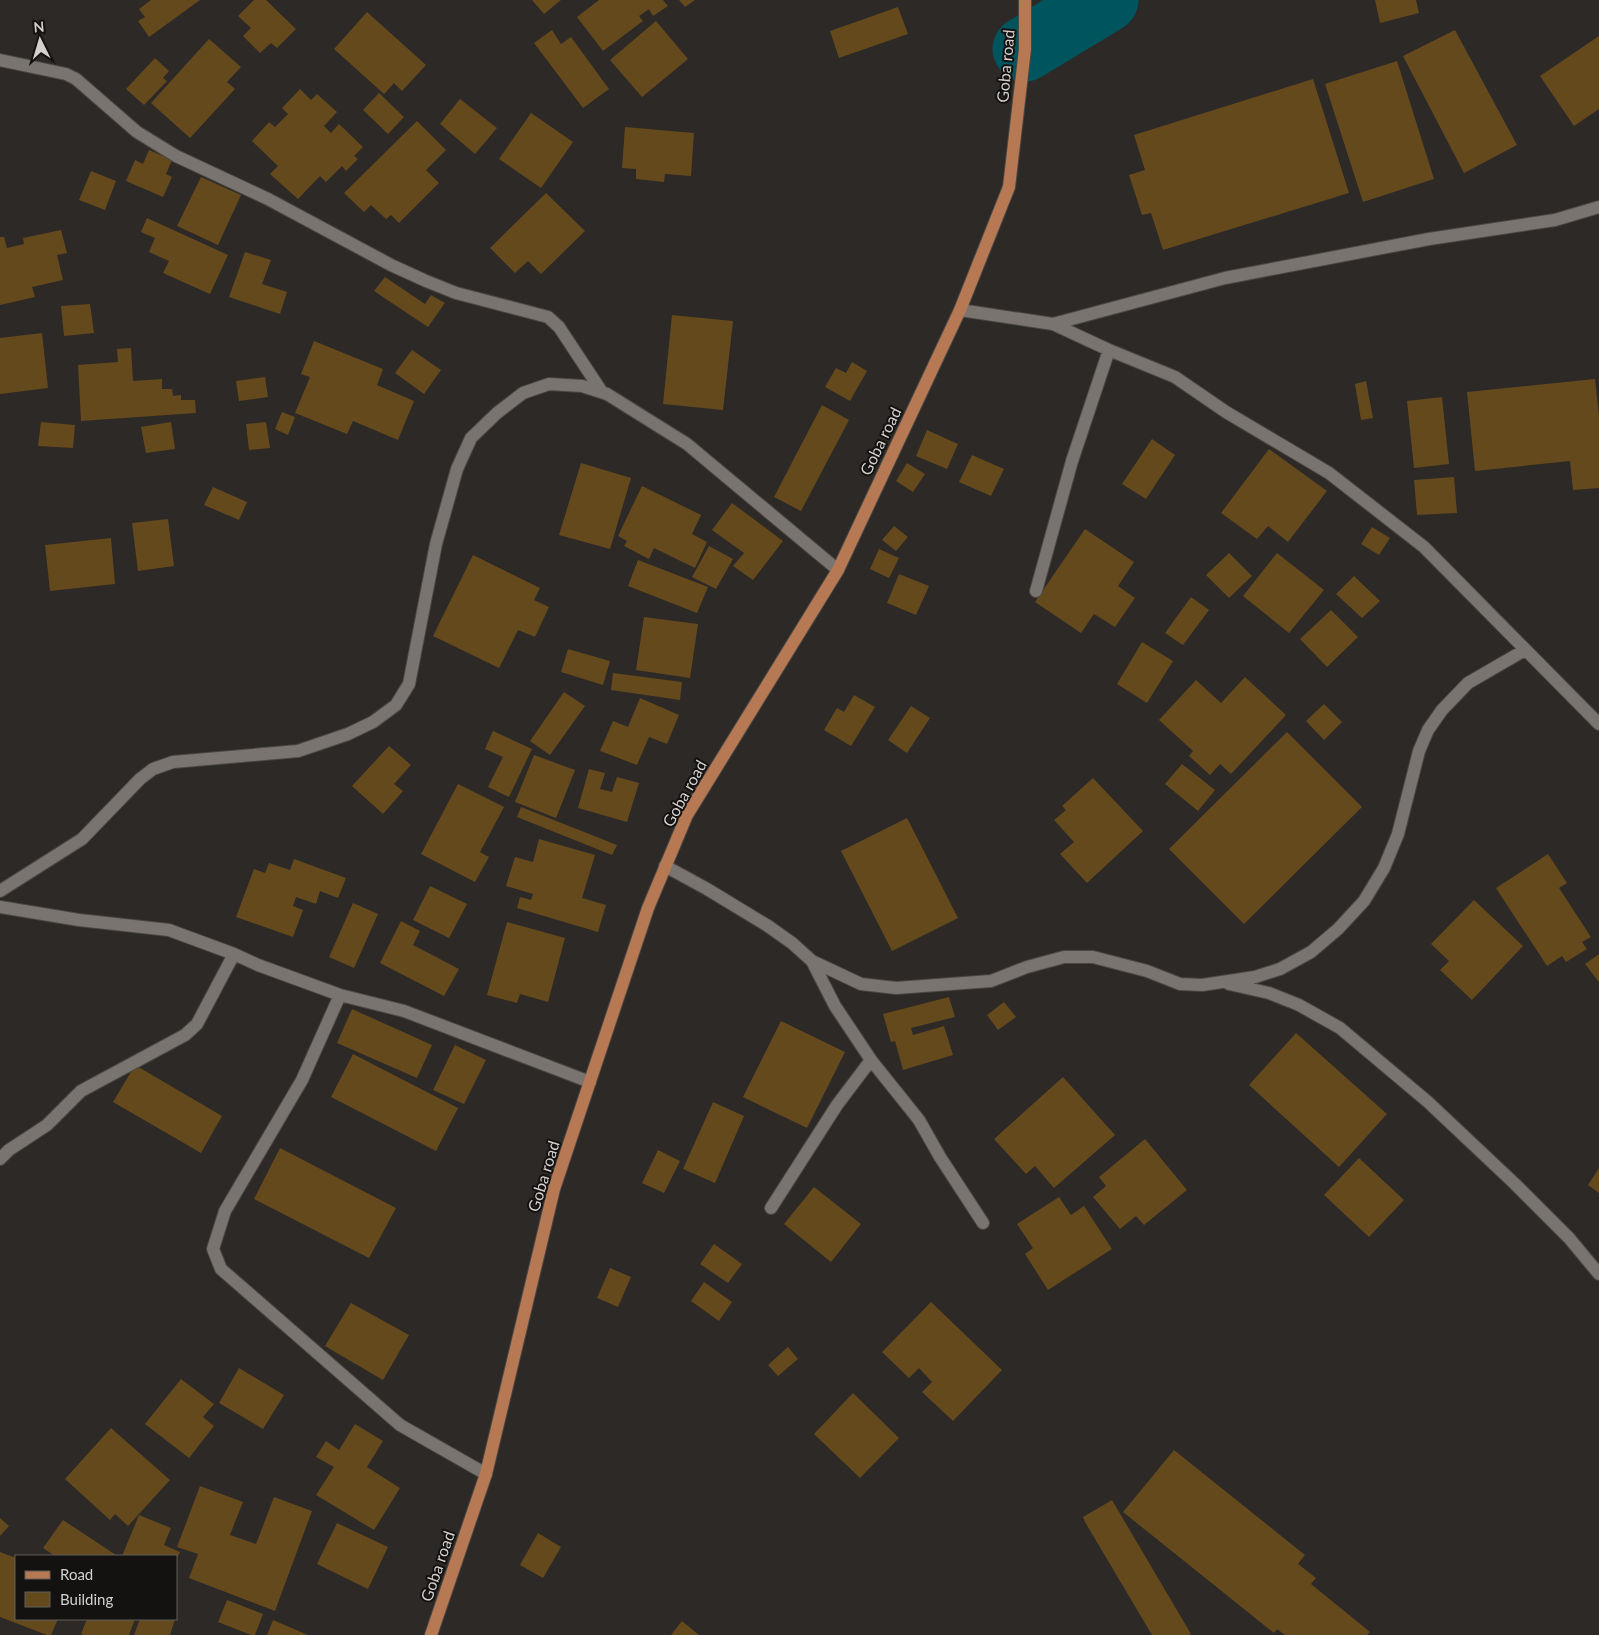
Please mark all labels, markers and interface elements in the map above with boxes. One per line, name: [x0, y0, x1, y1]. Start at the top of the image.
north arrow: [15, 15, 65, 65]
text: N: [33, 18, 45, 35]
street label: Goba road: [992, 29, 1018, 103]
street label: Goba road: [855, 404, 905, 478]
street label: Goba road: [658, 756, 710, 830]
street label: Goba road: [523, 1138, 563, 1214]
street label: Goba road: [416, 1528, 458, 1604]
legend: [15, 1555, 178, 1620]
text: Road: [60, 1565, 93, 1583]
text: Building: [60, 1590, 113, 1608]

